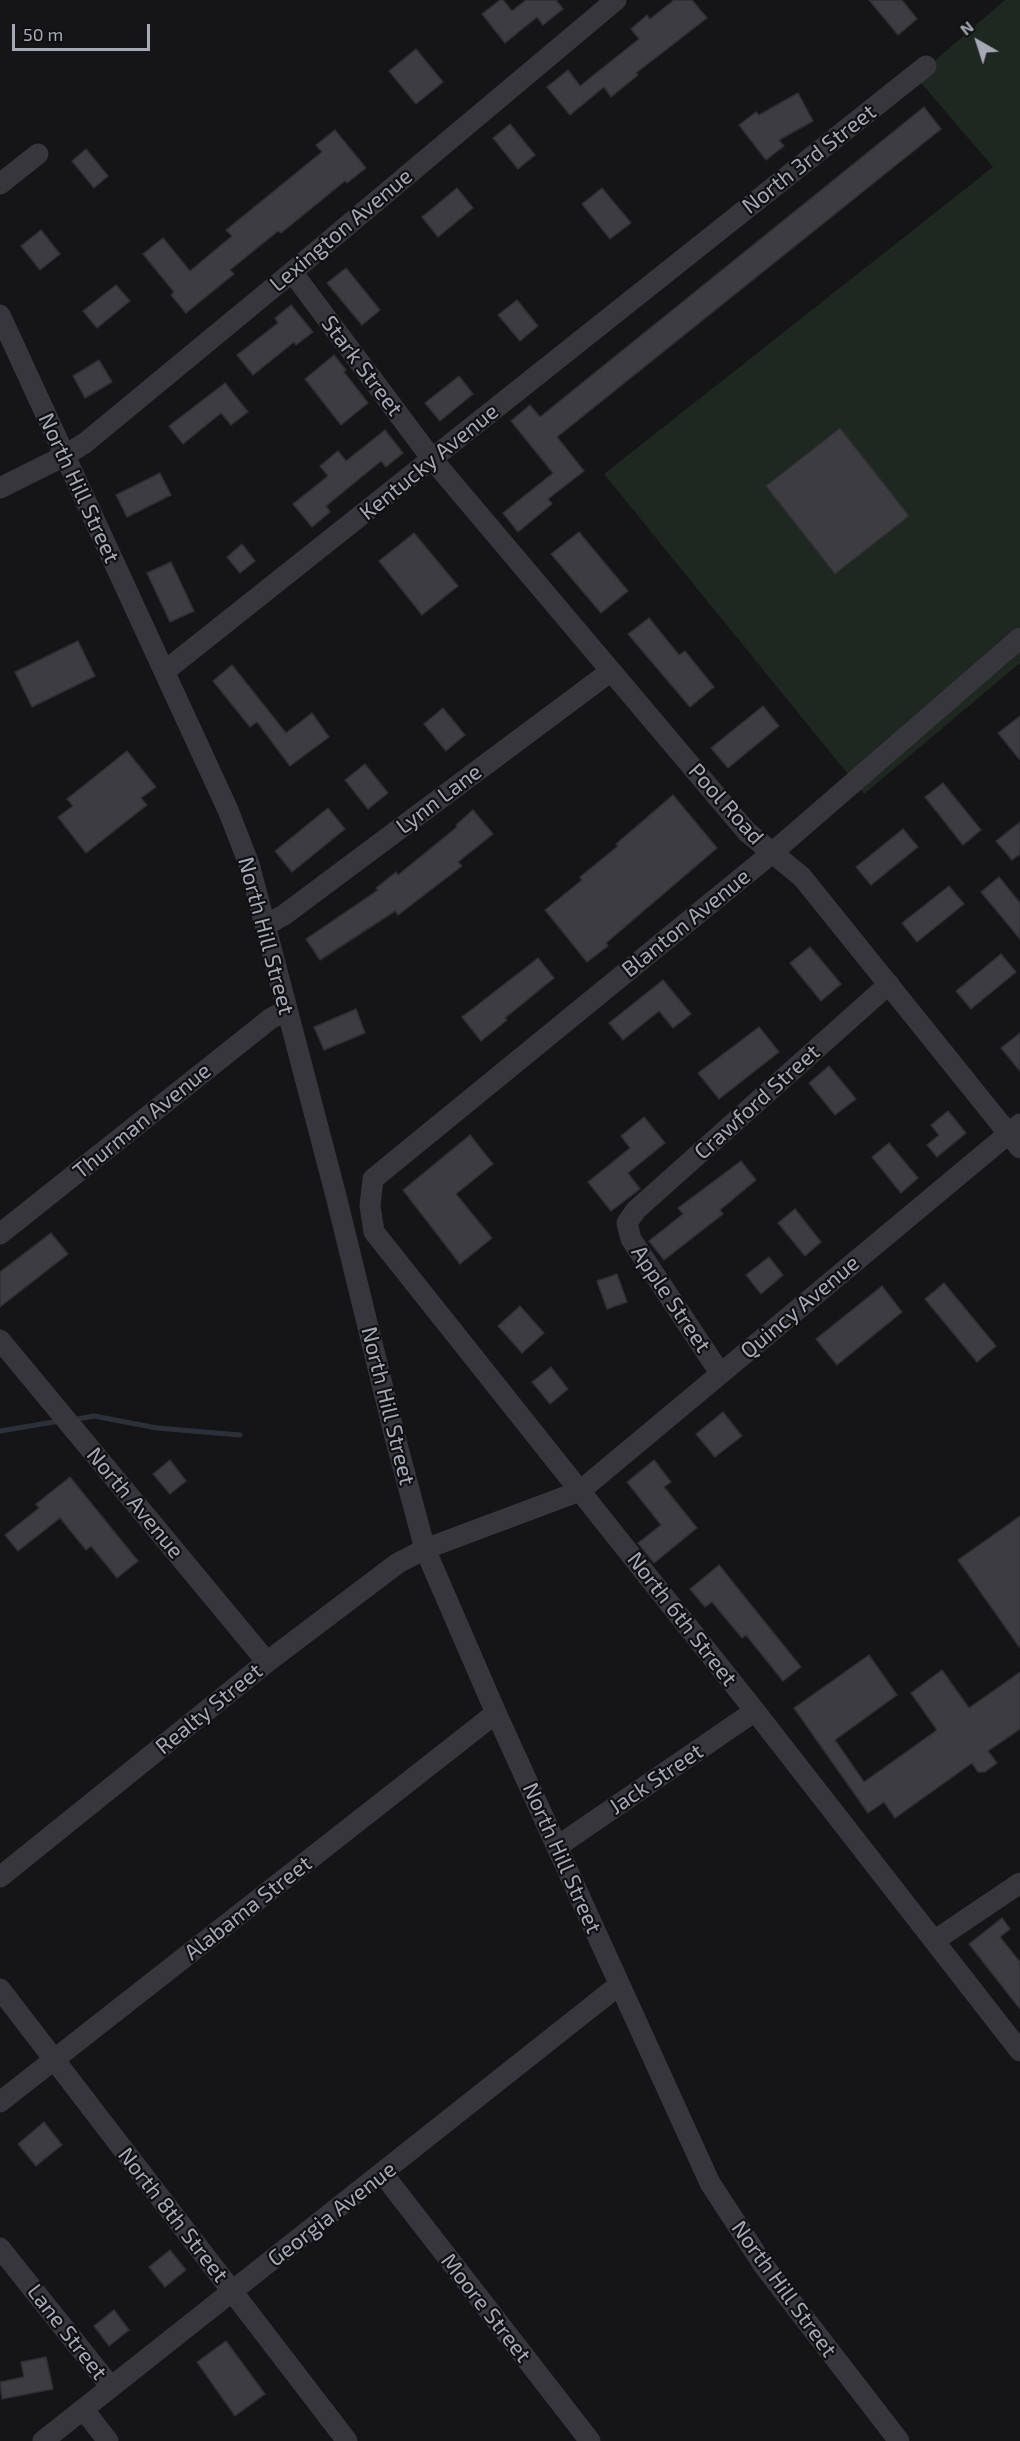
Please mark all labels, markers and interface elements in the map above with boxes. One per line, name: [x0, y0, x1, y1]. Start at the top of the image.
scale bar: [15, 12, 153, 50]
north arrow: [948, 12, 1008, 72]
text: N: [956, 17, 977, 39]
text: 50 m: [23, 23, 63, 45]
street label: North 3rd Street: [737, 99, 881, 219]
street label: Lexington Avenue: [265, 163, 417, 297]
street label: Stark Street: [316, 311, 408, 421]
street label: Kentucky Avenue: [354, 398, 504, 526]
street label: North Hill Street: [33, 409, 125, 567]
street label: Lynn Lane: [391, 758, 487, 840]
street label: Pool Road: [683, 758, 769, 850]
street label: North Hill Street: [232, 854, 300, 1018]
street label: Blanton Avenue: [617, 863, 755, 983]
street label: Crawford Street: [689, 1039, 825, 1165]
street label: Thurman Avenue: [68, 1057, 216, 1185]
street label: Apple Street: [625, 1240, 717, 1358]
street label: Quincy Avenue: [735, 1250, 865, 1364]
street label: North Hill Street: [356, 1324, 420, 1488]
street label: North Avenue: [81, 1442, 189, 1564]
street label: North 6th Street: [622, 1547, 742, 1691]
street label: Realty Street: [150, 1658, 268, 1760]
street label: Jack Street: [604, 1738, 708, 1820]
street label: North Hill Street: [517, 1779, 607, 1937]
street label: Alabama Street: [179, 1850, 317, 1966]
street label: North 8th Street: [112, 2142, 234, 2288]
street label: Georgia Avenue: [263, 2156, 401, 2272]
street label: North Hill Street: [726, 2216, 842, 2362]
street label: Moore Street: [435, 2248, 537, 2368]
street label: Lane Street: [21, 2279, 113, 2385]

